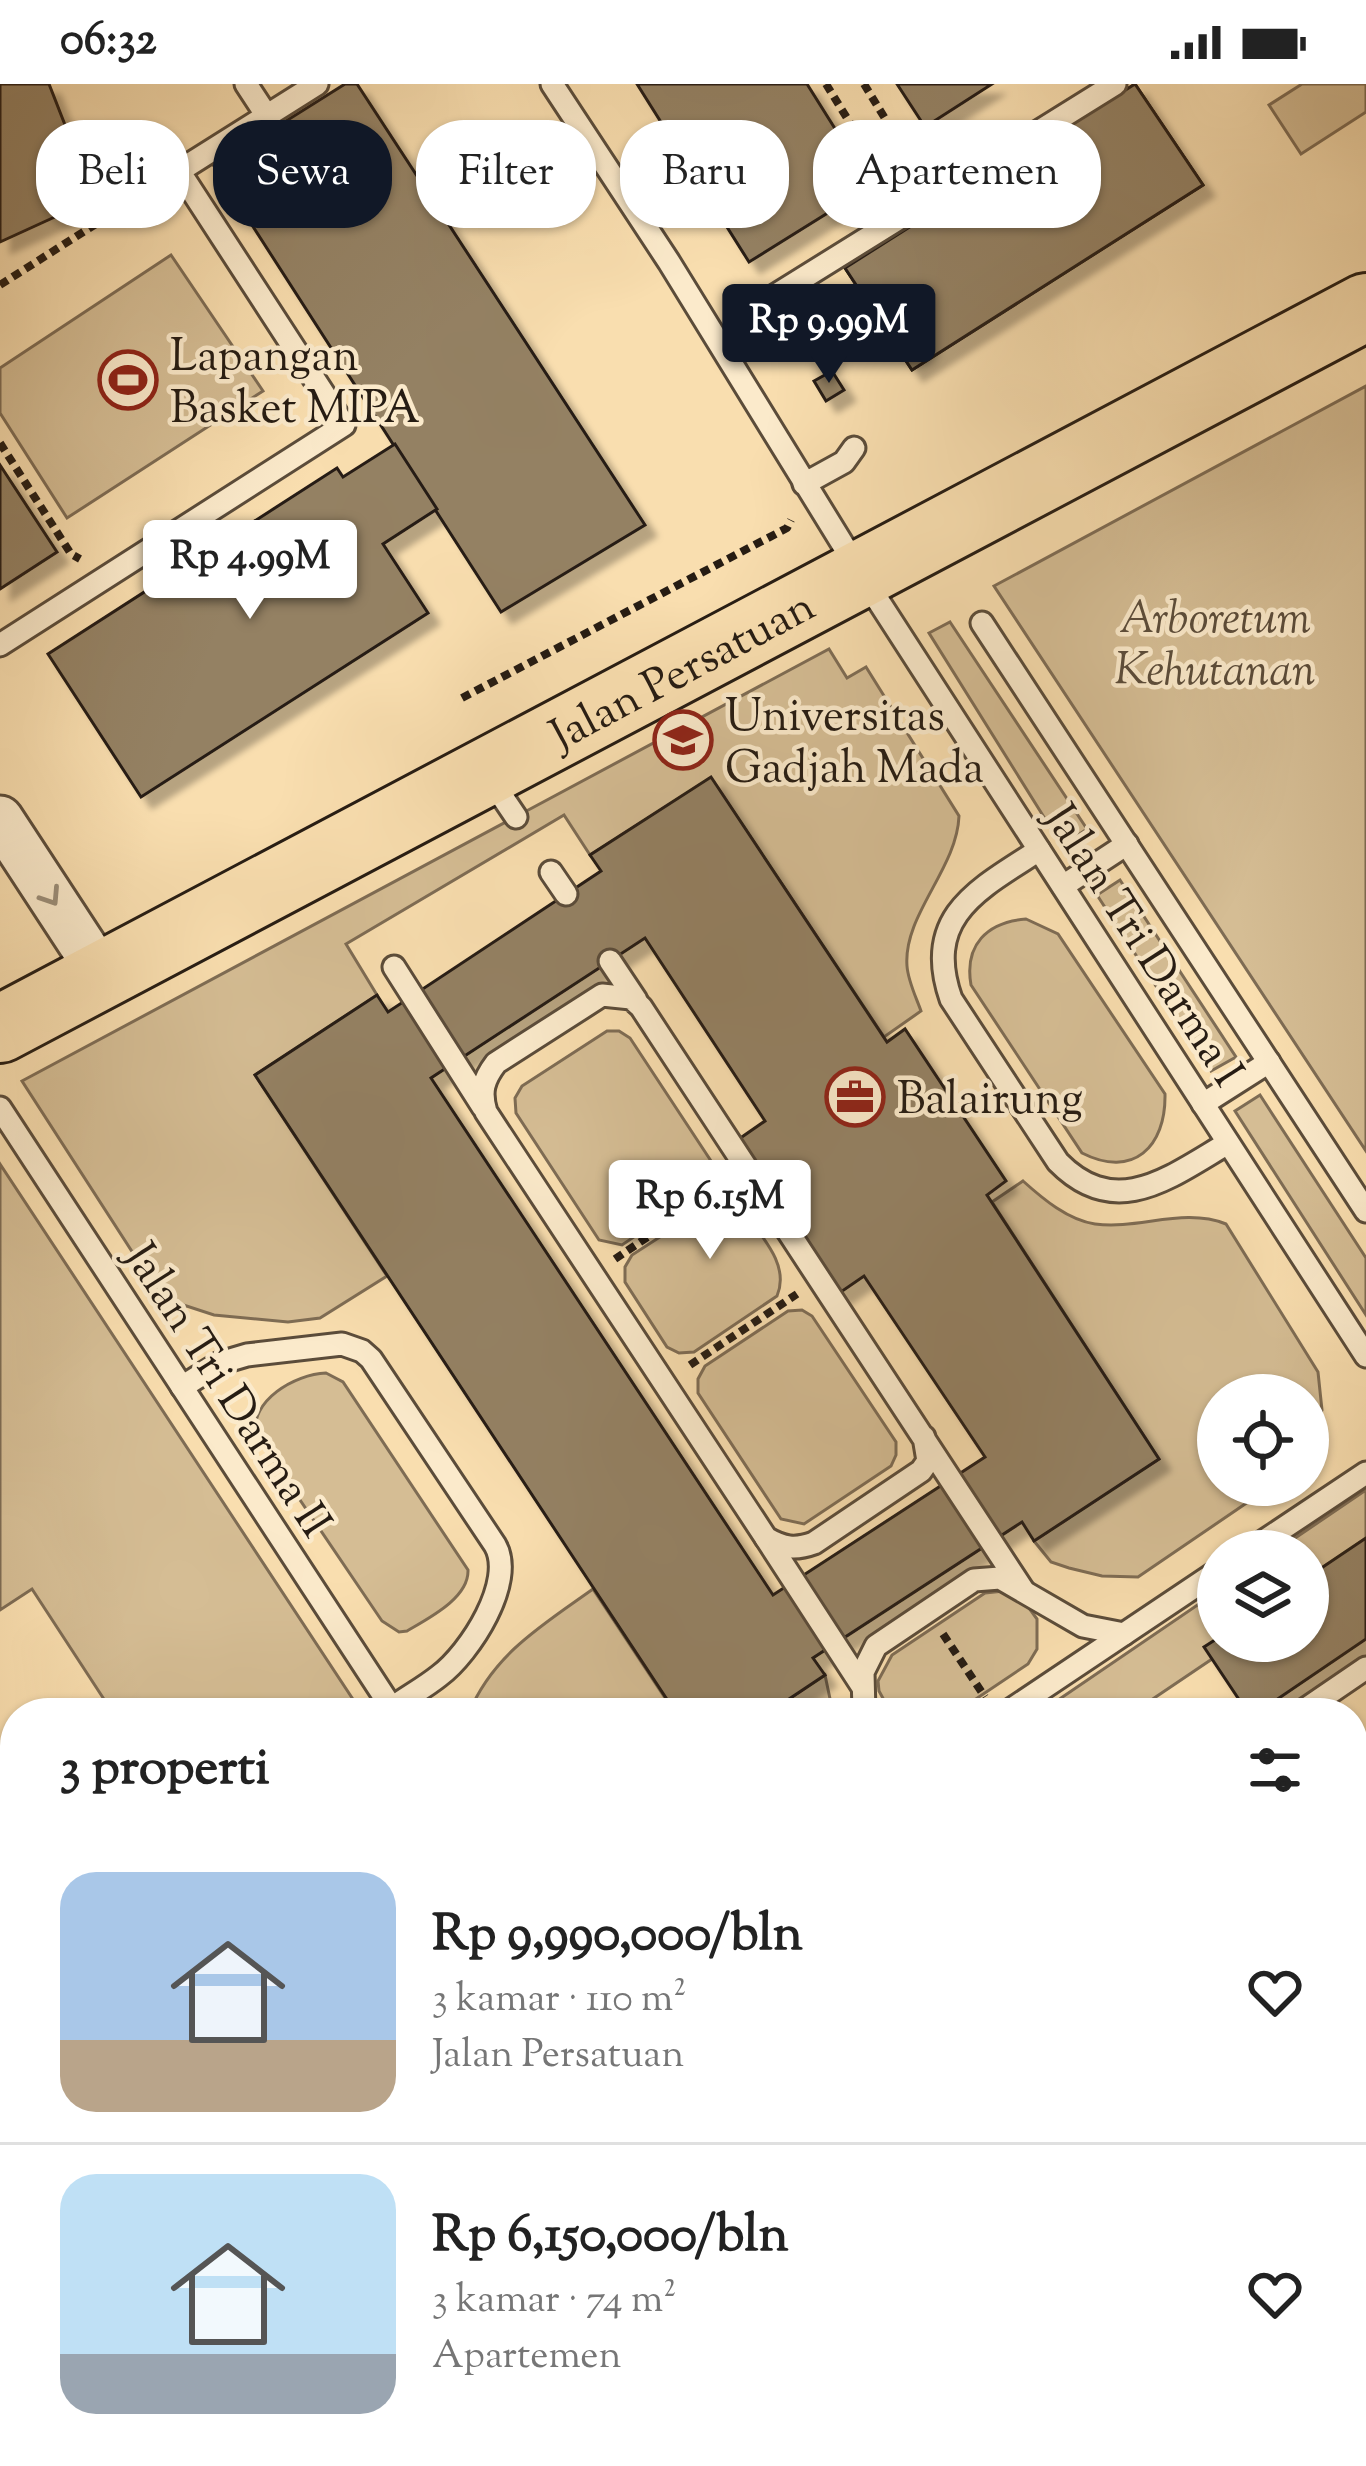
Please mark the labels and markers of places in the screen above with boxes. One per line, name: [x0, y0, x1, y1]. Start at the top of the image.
pin: Rp 9.99M: [705, 284, 953, 386]
place label: Lapangan Basket MIPA: [170, 327, 420, 444]
sports icon: Lapangan Basket MIPA: [97, 349, 159, 411]
pin: Rp 4.99M: [126, 520, 374, 622]
place label: Universitas Gadjah Mada: [725, 687, 984, 804]
school or university icon: Universitas Gadjah Mada: [652, 709, 714, 771]
office icon: Balairung: [824, 1066, 886, 1128]
place label: Balairung: [897, 1070, 1083, 1135]
pin: Rp 6.15M: [586, 1160, 834, 1262]

